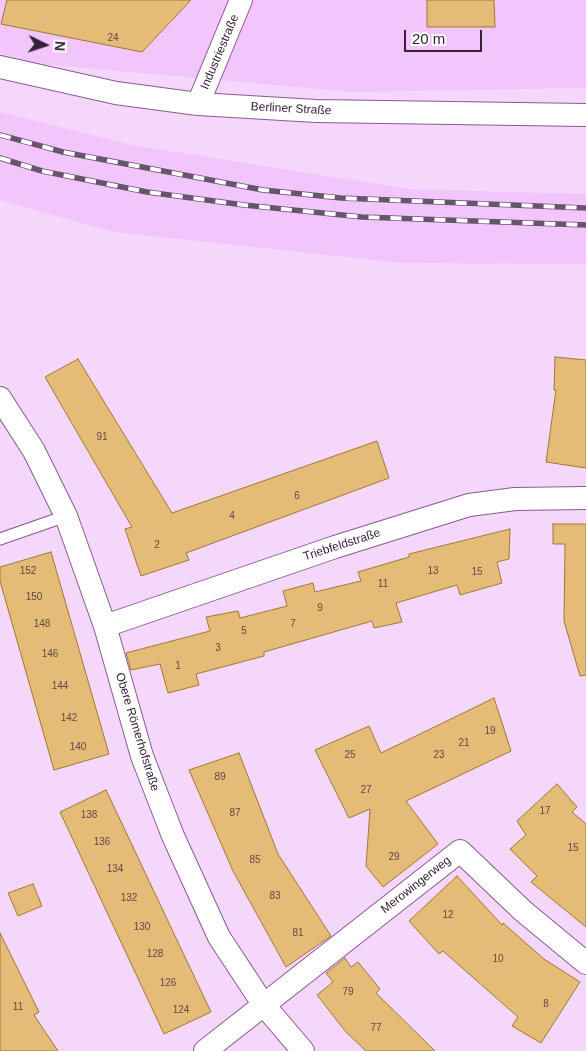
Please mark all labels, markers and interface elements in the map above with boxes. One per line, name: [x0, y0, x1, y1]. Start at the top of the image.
street label: Industriestraße: [198, 12, 242, 92]
north arrow: [20, 20, 70, 70]
scale bar: [406, 20, 484, 52]
text: 20 m: [412, 30, 445, 47]
house number: 24: [107, 32, 119, 44]
text: N: [52, 40, 68, 52]
street label: Berliner Straße: [250, 100, 332, 118]
house number: 91: [96, 431, 108, 443]
house number: 6: [294, 490, 300, 502]
house number: 4: [229, 510, 235, 522]
street label: Triebfeldstraße: [302, 526, 382, 564]
house number: 2: [154, 539, 160, 551]
house number: 152: [20, 565, 36, 577]
house number: 13: [427, 565, 439, 577]
house number: 15: [471, 566, 483, 578]
house number: 11: [378, 578, 388, 590]
house number: 150: [26, 591, 42, 603]
house number: 9: [317, 602, 323, 614]
house number: 148: [34, 618, 50, 630]
house number: 7: [290, 618, 296, 630]
house number: 5: [241, 625, 247, 637]
house number: 3: [215, 642, 221, 654]
house number: 146: [42, 648, 58, 660]
house number: 1: [175, 660, 181, 672]
street label: Obere Römerhofstraße: [112, 671, 162, 793]
house number: 144: [52, 680, 68, 692]
house number: 142: [61, 712, 77, 724]
house number: 19: [484, 725, 496, 737]
house number: 21: [458, 737, 470, 749]
house number: 140: [70, 741, 86, 753]
house number: 25: [344, 749, 356, 761]
house number: 23: [433, 749, 445, 761]
house number: 89: [214, 771, 226, 783]
house number: 27: [360, 784, 372, 796]
house number: 17: [539, 805, 551, 817]
house number: 87: [229, 807, 241, 819]
house number: 138: [81, 809, 97, 821]
house number: 136: [94, 836, 110, 848]
house number: 15: [567, 842, 579, 854]
house number: 29: [388, 851, 400, 863]
street label: Merowingerweg: [378, 853, 454, 917]
house number: 85: [249, 854, 261, 866]
house number: 134: [107, 863, 123, 875]
house number: 83: [269, 890, 281, 902]
house number: 132: [121, 892, 137, 904]
house number: 12: [442, 909, 454, 921]
house number: 130: [134, 921, 150, 933]
house number: 81: [292, 927, 304, 939]
house number: 128: [147, 948, 163, 960]
house number: 10: [492, 953, 504, 965]
house number: 126: [160, 977, 176, 989]
house number: 79: [342, 986, 354, 998]
house number: 8: [543, 998, 549, 1010]
house number: 11: [13, 1001, 23, 1013]
house number: 124: [173, 1004, 189, 1016]
house number: 77: [370, 1022, 382, 1034]

